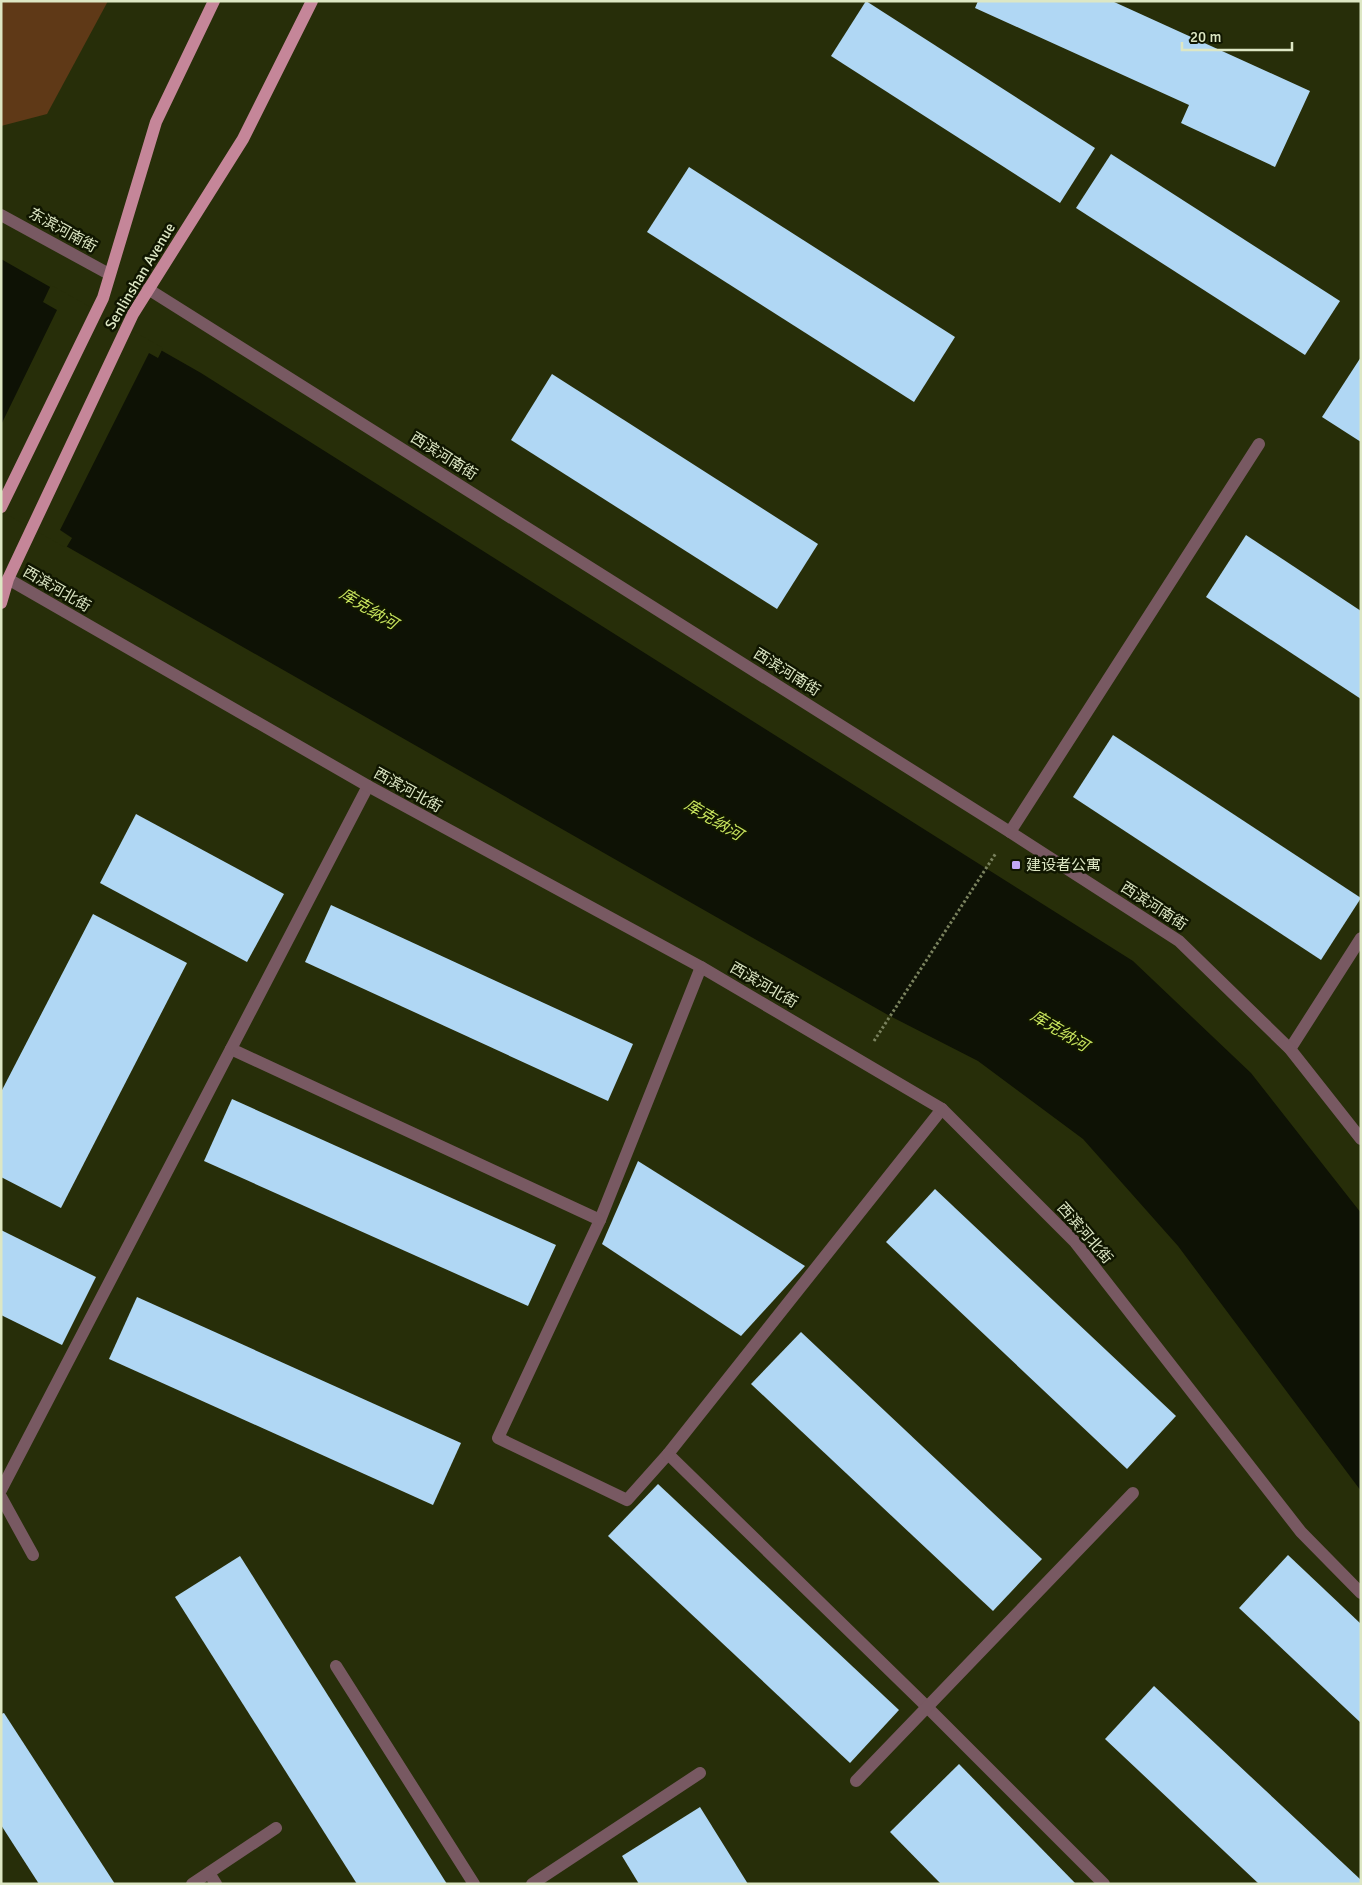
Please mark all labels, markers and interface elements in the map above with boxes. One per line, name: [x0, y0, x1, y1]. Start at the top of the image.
scale bar: [1182, 20, 1292, 52]
text: 20 m: [1190, 28, 1221, 46]
street label: 东滨河南街: [26, 204, 100, 256]
street label: Senlinshan Avenue: [101, 219, 179, 333]
street label: 西滨河南街: [407, 428, 481, 484]
street label: 西滨河北街: [20, 562, 94, 616]
water label: 库克纳河: [336, 584, 404, 635]
street label: 西滨河南街: [750, 644, 824, 700]
street label: 西滨河北街: [371, 764, 445, 816]
water label: 库克纳河: [681, 795, 749, 846]
place label: 建设者公寓: [1026, 856, 1101, 874]
marker: 建设者公寓: [1010, 859, 1022, 871]
street label: 西滨河南街: [1118, 878, 1190, 934]
street label: 西滨河北街: [727, 958, 801, 1012]
water label: 库克纳河: [1027, 1006, 1095, 1057]
street label: 西滨河北街: [1054, 1199, 1116, 1267]

